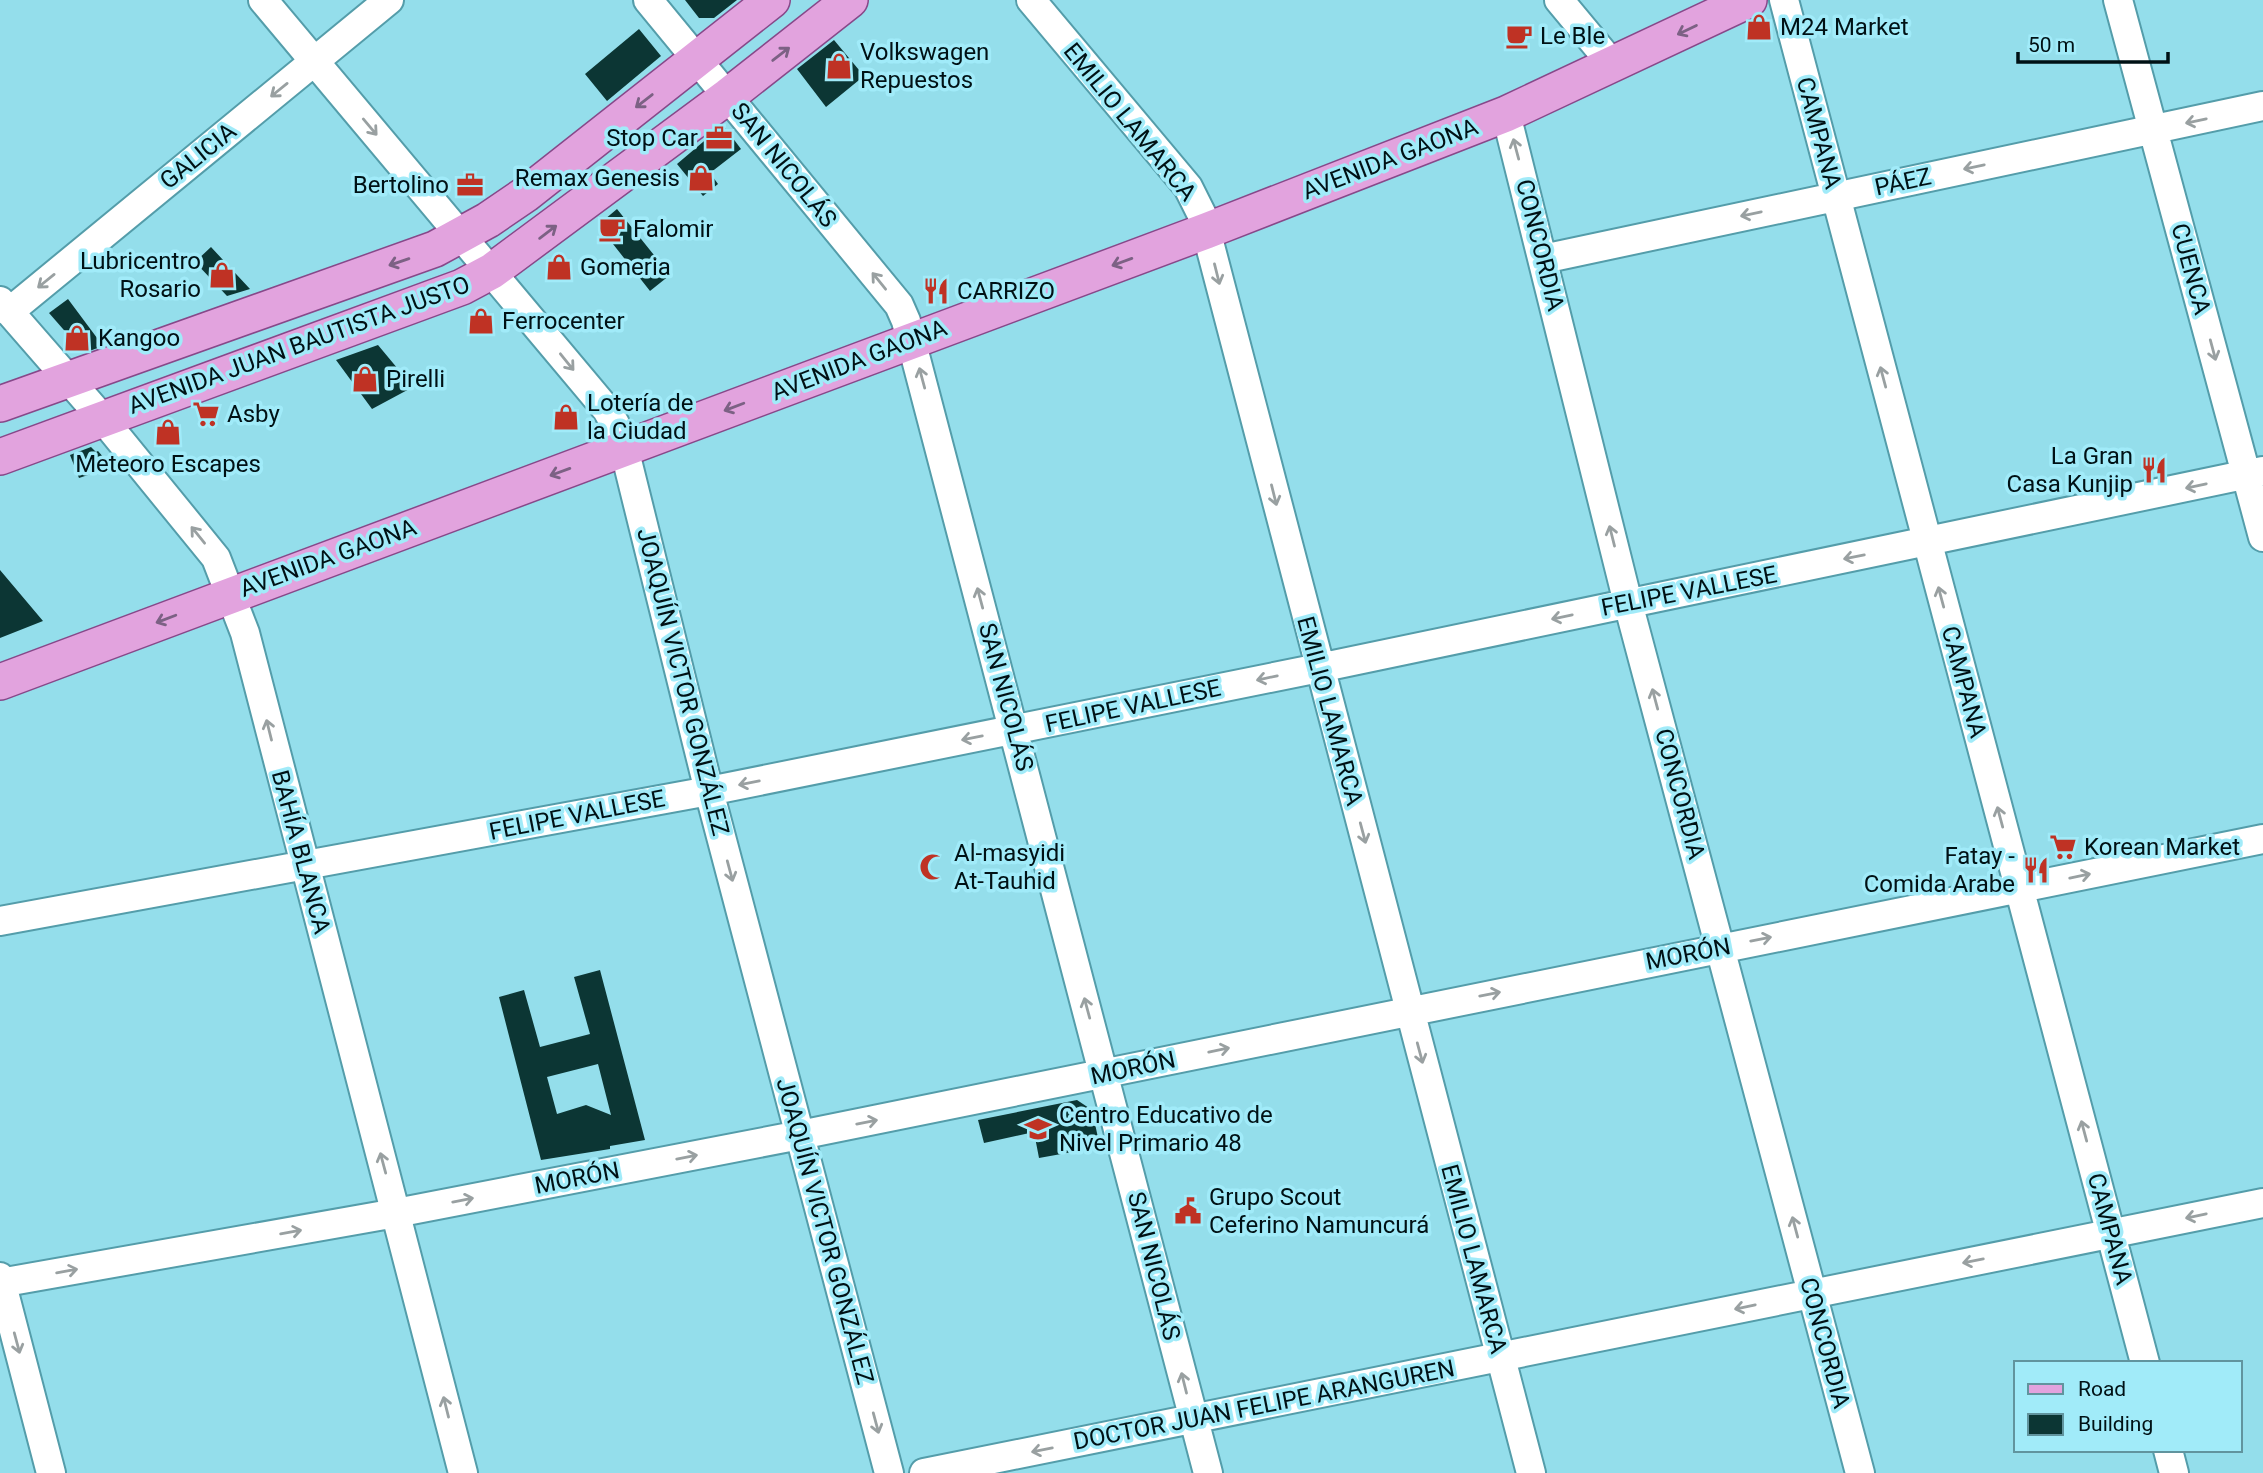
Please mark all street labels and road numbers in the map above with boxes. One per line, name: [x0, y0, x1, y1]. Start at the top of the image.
street label: EMILIO LAMARCA: [1058, 38, 1202, 207]
street label: CAMPANA: [1791, 74, 1847, 192]
street label: SAN NICOLÁS: [725, 97, 843, 233]
street label: AVENIDA GAONA: [1298, 113, 1482, 205]
street label: GALICIA: [154, 117, 242, 195]
street label: PÁEZ: [1872, 162, 1934, 202]
street label: CONCORDIA: [1510, 176, 1570, 314]
street label: CUENCA: [2165, 220, 2217, 318]
street label: AVENIDA JUAN BAUTISTA JUSTO: [124, 270, 474, 420]
street label: AVENIDA GAONA: [767, 314, 951, 406]
street label: AVENIDA GAONA: [236, 513, 420, 603]
street label: JOAQUÍN VICTOR GONZÁLEZ: [631, 525, 735, 839]
street label: FELIPE VALLESE: [1599, 560, 1779, 622]
street label: EMILIO LAMARCA: [1291, 613, 1369, 809]
street label: SAN NICOLÁS: [973, 620, 1039, 774]
street label: CAMPANA: [1936, 623, 1992, 741]
street label: FELIPE VALLESE: [1043, 674, 1223, 738]
street label: CONCORDIA: [1649, 726, 1711, 863]
street label: BAHÍA BLANCA: [266, 767, 336, 937]
street label: FELIPE VALLESE: [487, 784, 667, 846]
street label: MORÓN: [1643, 932, 1733, 976]
street label: MORÓN: [1088, 1045, 1178, 1091]
street label: JOAQUÍN VICTOR GONZÁLEZ: [771, 1075, 879, 1387]
street label: MORÓN: [532, 1156, 622, 1200]
street label: EMILIO LAMARCA: [1435, 1161, 1513, 1357]
street label: CAMPANA: [2082, 1170, 2138, 1288]
street label: SAN NICOLÁS: [1122, 1189, 1186, 1343]
street label: CONCORDIA: [1794, 1275, 1856, 1412]
street label: DOCTOR JUAN FELIPE ARANGUREN: [1071, 1354, 1457, 1456]

